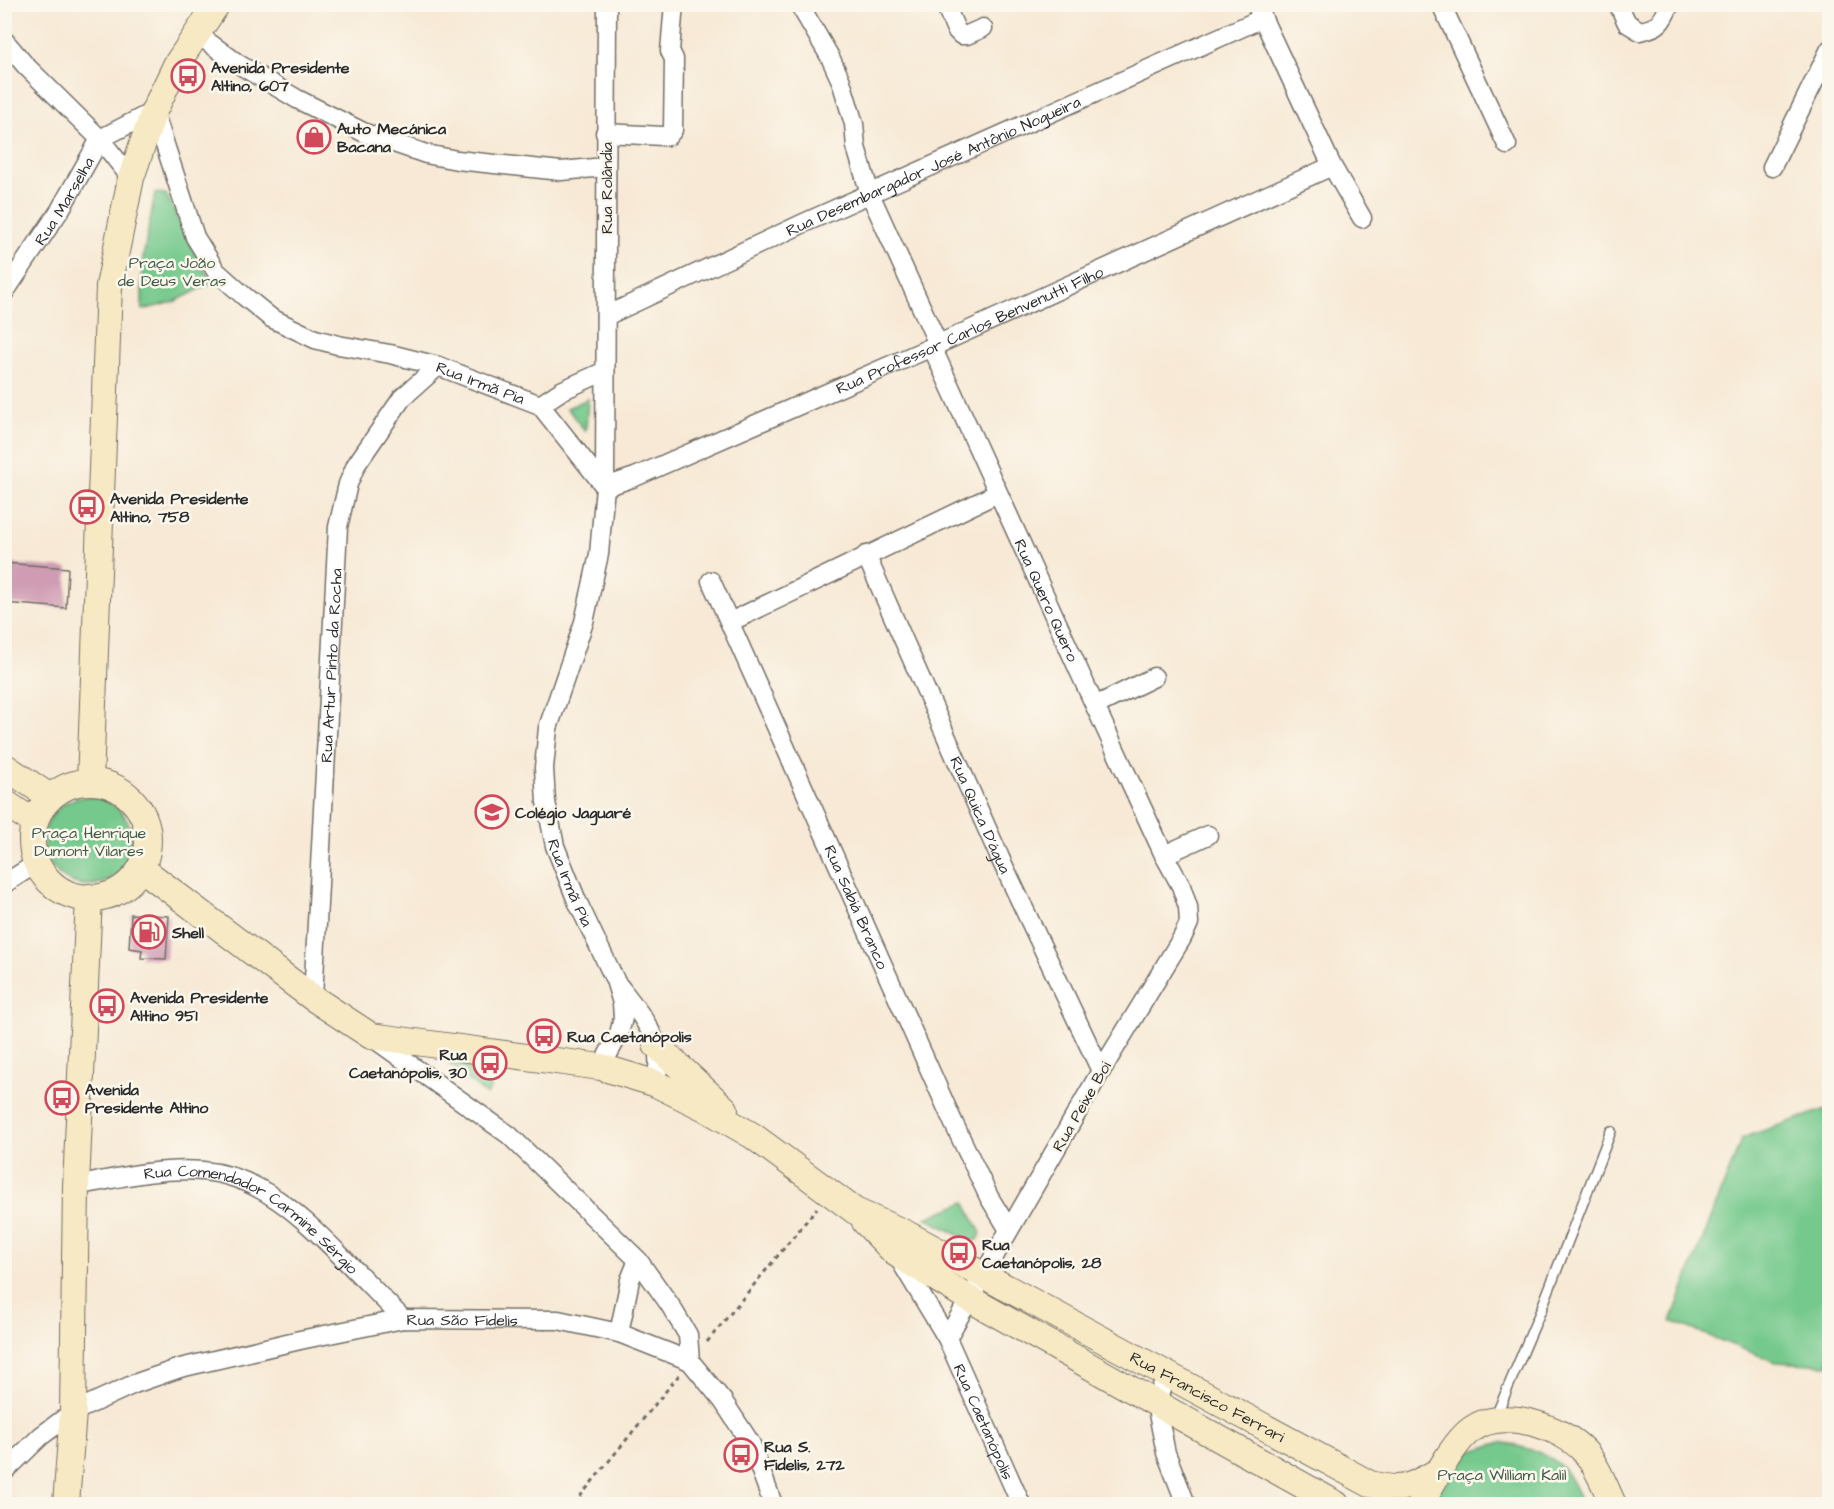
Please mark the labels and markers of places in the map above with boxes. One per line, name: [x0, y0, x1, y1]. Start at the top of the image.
place label: Avenida Presidente Altino, 607: [211, 57, 350, 97]
bus stop icon: Avenida Presidente Altino, 607: [170, 58, 206, 94]
place label: Auto Mecánica Bacana: [337, 118, 447, 158]
shop icon: Auto Mecánica Bacana: [296, 119, 332, 155]
place label: Avenida Presidente Altino, 758: [110, 488, 249, 528]
bus stop icon: Avenida Presidente Altino, 758: [69, 489, 105, 525]
school or university icon: Colégio Jaguaré: [474, 794, 510, 830]
place label: Colégio Jaguaré: [515, 802, 632, 826]
fuel station icon: Shell: [131, 914, 167, 950]
place label: Shell: [171, 922, 204, 944]
place label: Avenida Presidente Altino 951: [130, 987, 269, 1027]
bus stop icon: Avenida Presidente Altino 951: [89, 988, 125, 1024]
bus stop icon: Rua Caetanópolis: [526, 1018, 562, 1054]
place label: Rua Caetanópolis: [567, 1026, 692, 1048]
place label: Rua Caetanópolis, 30: [349, 1044, 468, 1084]
bus stop icon: Rua Caetanópolis, 30: [472, 1045, 508, 1081]
place label: Avenida Presidente Altino: [85, 1079, 209, 1119]
bus stop icon: Avenida Presidente Altino: [44, 1080, 80, 1116]
place label: Rua Caetanópolis, 28: [982, 1234, 1102, 1274]
bus stop icon: Rua Caetanópolis, 28: [941, 1235, 977, 1271]
place label: Rua S. Fidelis, 272: [764, 1436, 846, 1476]
bus stop icon: Rua S. Fidelis, 272: [723, 1437, 759, 1473]

